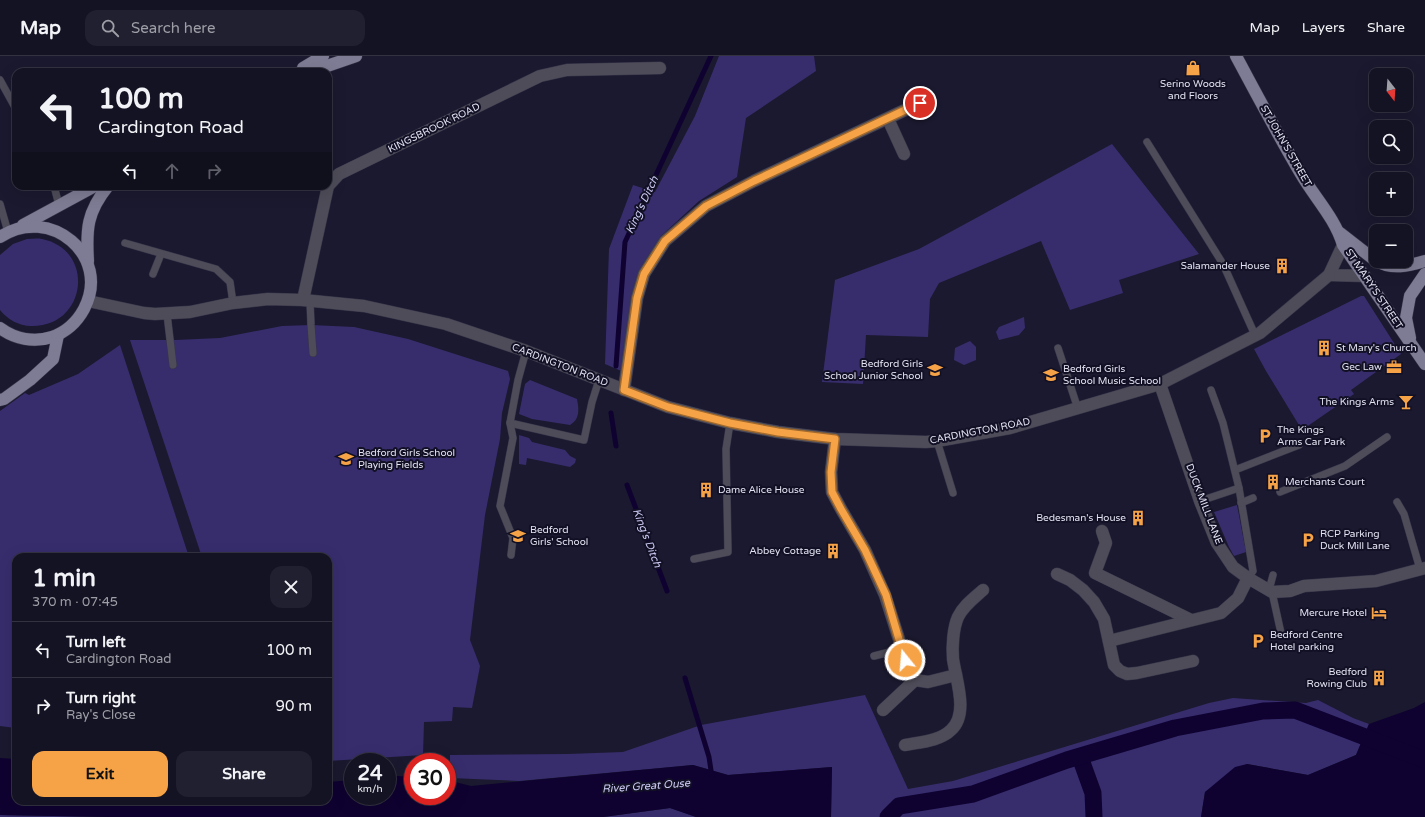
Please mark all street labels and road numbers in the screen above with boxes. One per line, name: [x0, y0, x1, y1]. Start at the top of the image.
street label: KINGSBROOK ROAD: [386, 100, 482, 156]
street label: ST JOHN'S STREET: [1258, 103, 1314, 189]
street label: ST MARY'S STREET: [1343, 247, 1405, 331]
street label: CARDINGTON ROAD: [510, 341, 610, 389]
street label: CARDINGTON ROAD: [929, 415, 1031, 447]
street label: DUCK MILL LANE: [1183, 462, 1225, 546]

